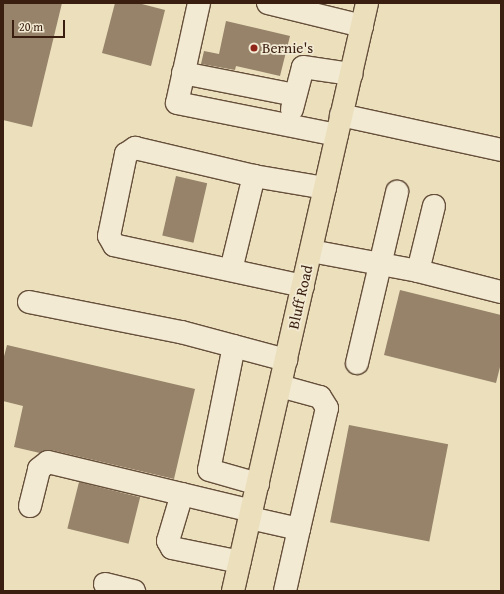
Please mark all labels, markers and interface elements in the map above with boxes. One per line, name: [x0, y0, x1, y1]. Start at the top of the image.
scale bar: [14, 12, 67, 38]
text: 20 m: [19, 18, 43, 35]
place label: Bernie's: [262, 39, 313, 57]
marker: Bernie's: [249, 43, 259, 53]
street label: Bluff Road: [284, 263, 316, 331]

